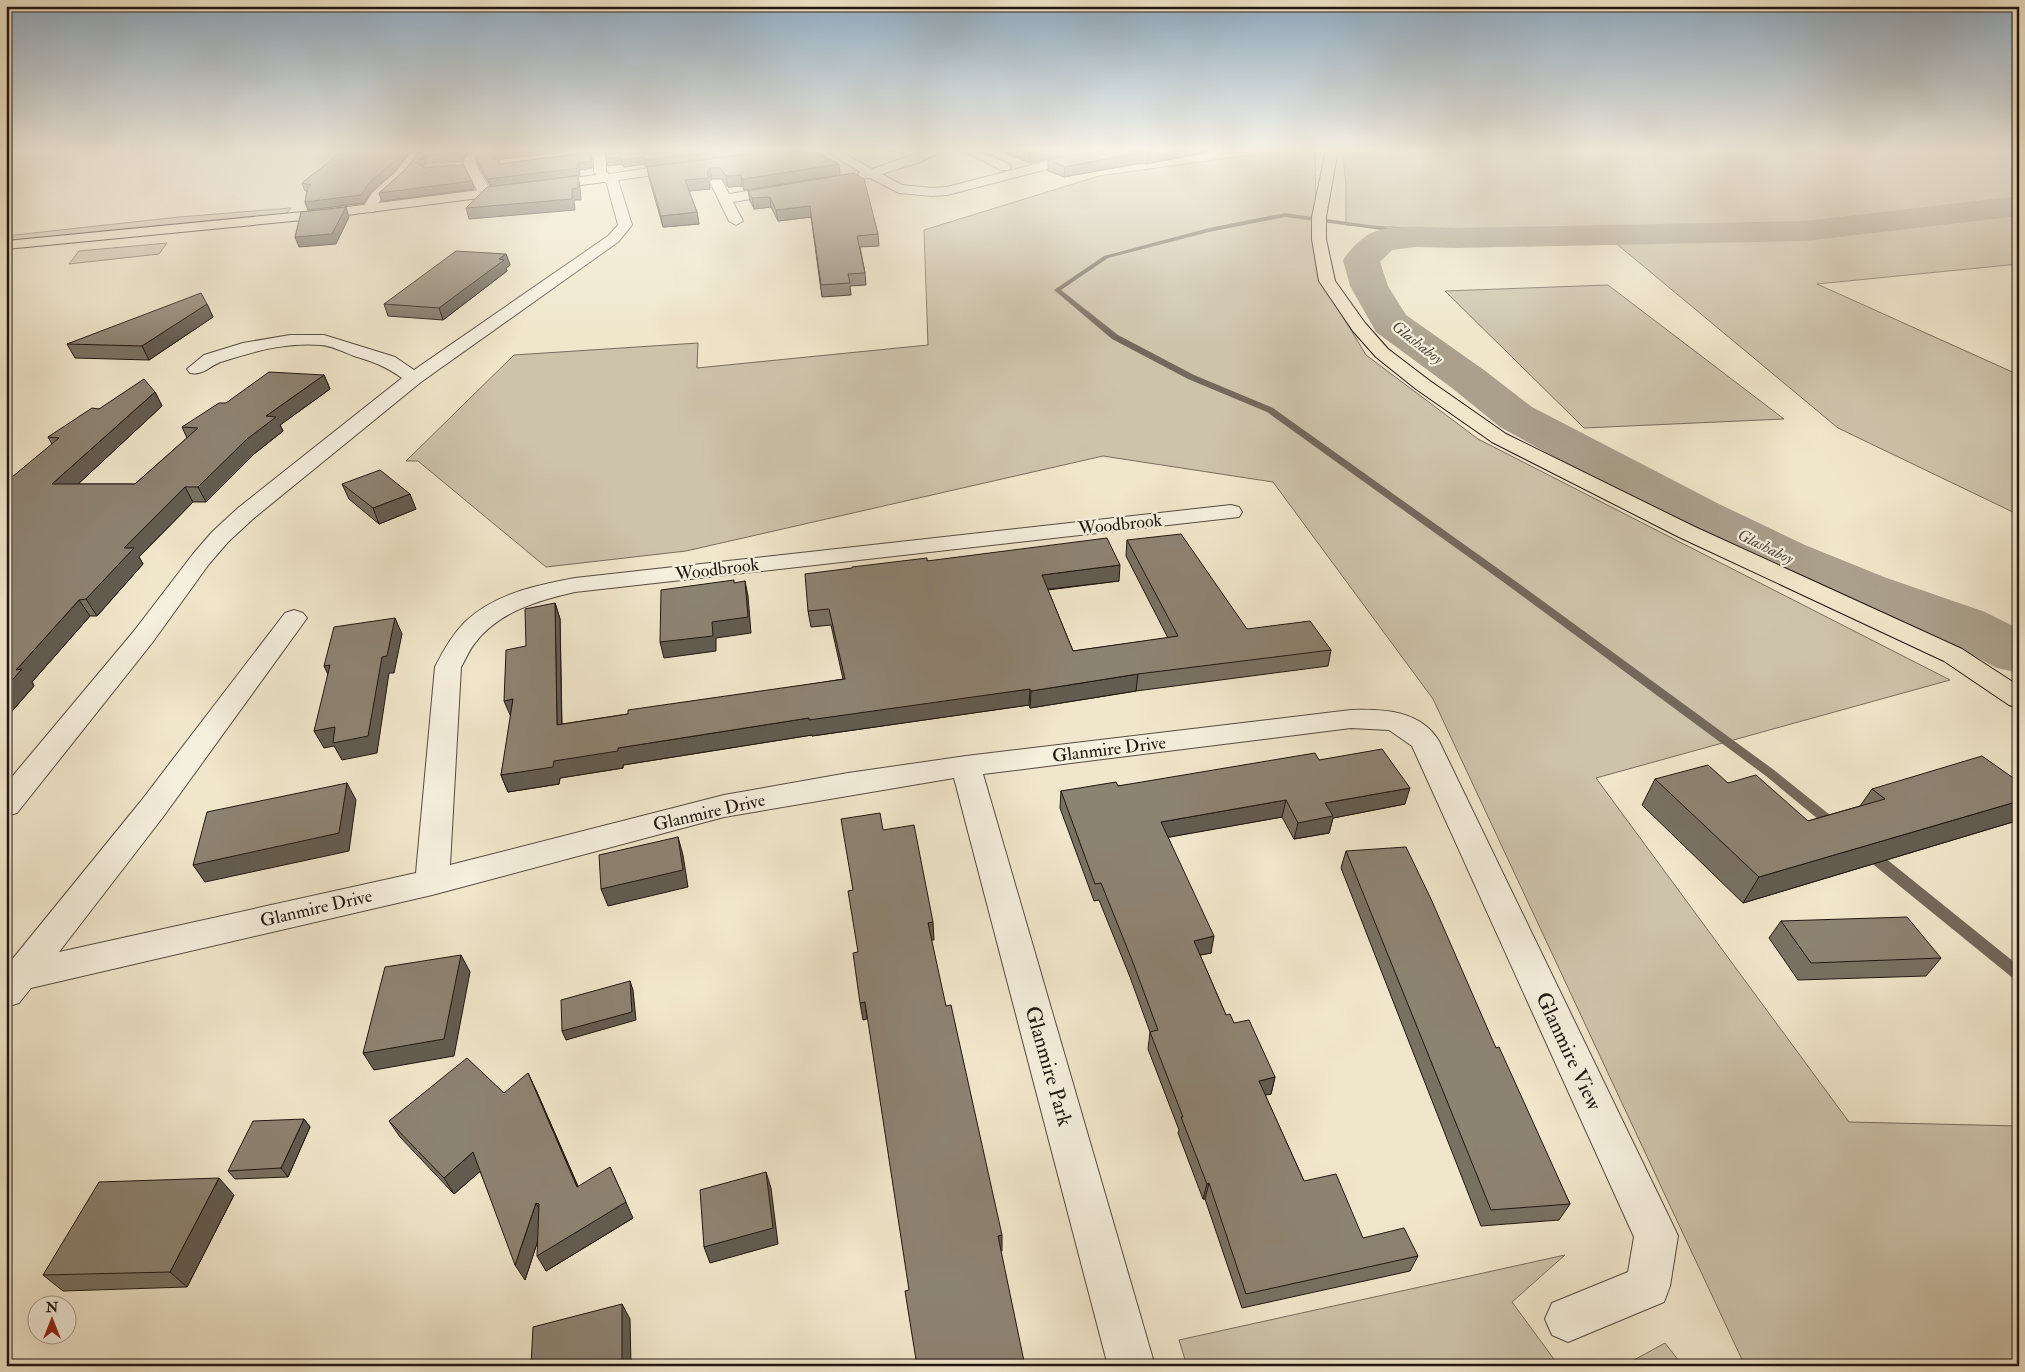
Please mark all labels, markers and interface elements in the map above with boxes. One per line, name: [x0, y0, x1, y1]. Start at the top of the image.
water label: Glashaboy: [1388, 317, 1447, 369]
street label: Woodbrook: [1076, 509, 1163, 540]
water label: Glashaboy: [1734, 525, 1797, 569]
street label: Woodbrook: [673, 553, 761, 586]
street label: Glanmire Drive: [1051, 731, 1168, 768]
street label: Glanmire Drive: [651, 788, 768, 837]
street label: Glanmire Drive: [258, 884, 375, 933]
street label: Glanmire View: [1529, 988, 1608, 1116]
street label: Glanmire Park: [1019, 1003, 1079, 1129]
north arrow: [28, 1294, 78, 1344]
text: N: [45, 1299, 59, 1316]

